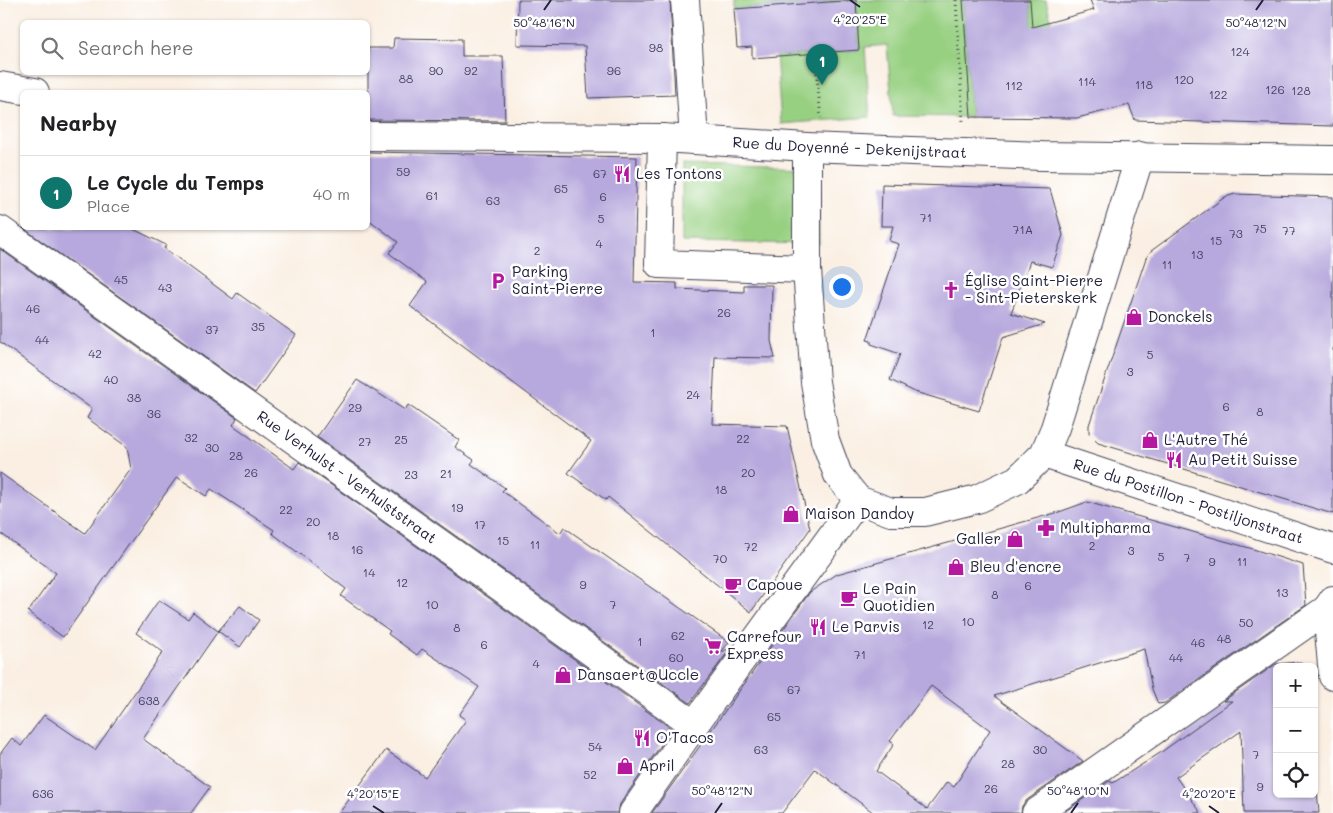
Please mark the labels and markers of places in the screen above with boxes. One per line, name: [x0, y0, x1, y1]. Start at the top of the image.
pin: 1: [806, 44, 838, 85]
place label: Les Tontons: [636, 163, 722, 183]
restaurant icon: Les Tontons: [612, 164, 632, 184]
place label: Parking Saint-Pierre: [512, 261, 603, 298]
place label: Église Saint-Pierre - Sint-Pieterskerk: [965, 270, 1103, 307]
parking icon: Parking Saint-Pierre: [488, 271, 508, 291]
church icon: Église Saint-Pierre - Sint-Pieterskerk: [941, 280, 961, 300]
place label: Donckels: [1148, 306, 1213, 326]
shop icon: Donckels: [1124, 307, 1144, 327]
place label: L'Autre Thé: [1164, 429, 1248, 449]
shop icon: L'Autre Thé: [1140, 430, 1160, 450]
place label: Au Petit Suisse: [1188, 449, 1298, 469]
restaurant icon: Au Petit Suisse: [1164, 450, 1184, 470]
place label: Maison Dandoy: [805, 503, 915, 523]
shop icon: Maison Dandoy: [781, 504, 801, 524]
place label: Multipharma: [1060, 517, 1151, 537]
pharmacy icon: Multipharma: [1036, 518, 1056, 538]
place label: Galler: [956, 528, 1001, 548]
shop icon: Galler: [1005, 529, 1025, 549]
place label: Bleu d'encre: [970, 556, 1061, 576]
shop icon: Bleu d'encre: [946, 557, 966, 577]
place label: Capoue: [747, 574, 803, 594]
cafe icon: Capoue: [723, 575, 743, 595]
place label: Le Pain Quotidien: [863, 578, 935, 615]
cafe icon: Le Pain Quotidien: [839, 588, 859, 608]
place label: Le Parvis: [832, 616, 900, 636]
restaurant icon: Le Parvis: [808, 617, 828, 637]
place label: Carrefour Express: [727, 626, 802, 663]
supermarket icon: Carrefour Express: [703, 636, 723, 656]
place label: Dansaert@Uccle: [577, 664, 699, 684]
shop icon: Dansaert@Uccle: [553, 665, 573, 685]
place label: O'Tacos: [656, 727, 714, 747]
restaurant icon: O'Tacos: [632, 728, 652, 748]
place label: April: [639, 755, 675, 775]
shop icon: April: [615, 756, 635, 776]

